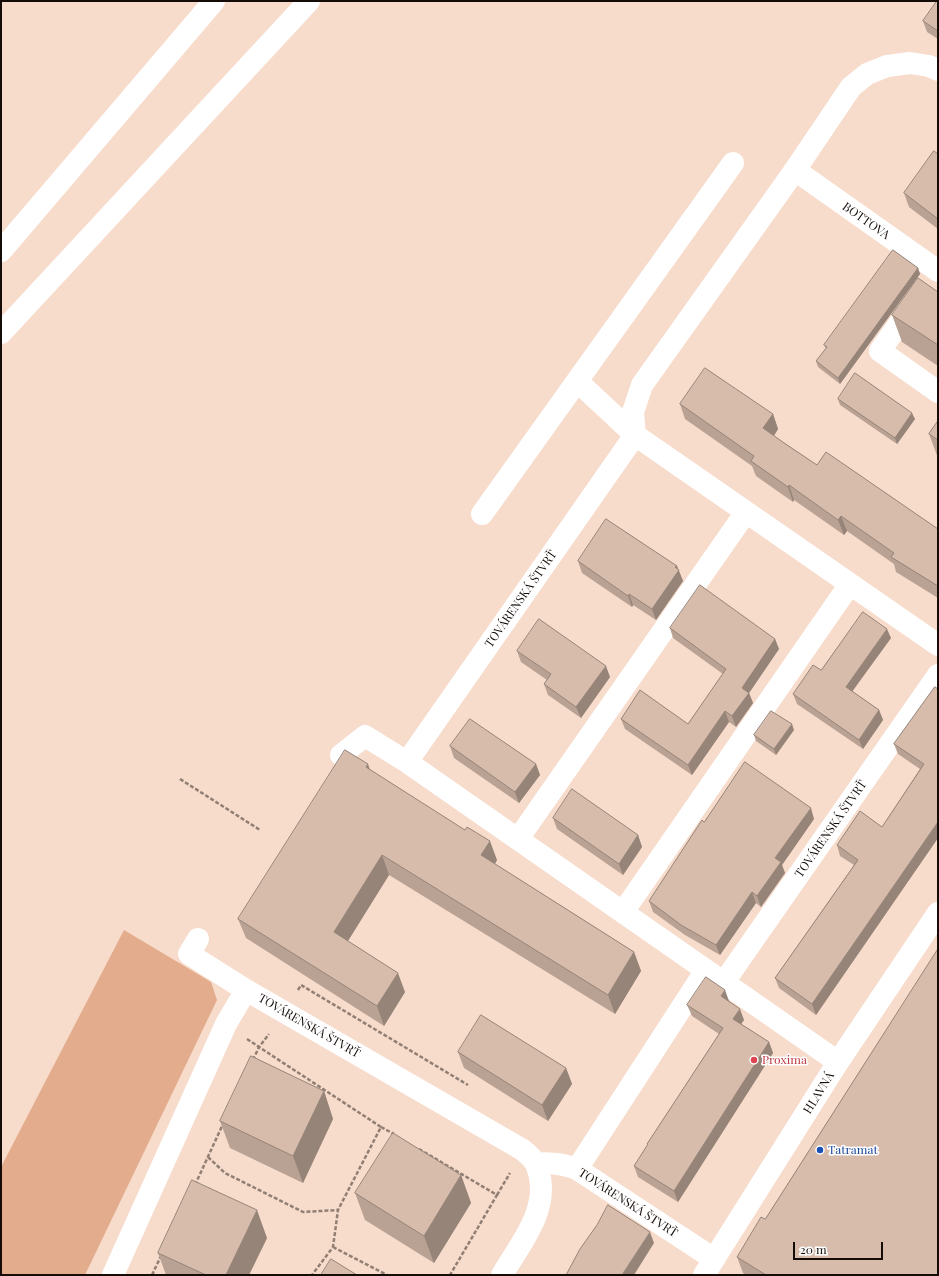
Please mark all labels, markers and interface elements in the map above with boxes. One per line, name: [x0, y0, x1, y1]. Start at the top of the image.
street label: BOTTOVA: [840, 200, 892, 242]
street label: TOVÁRENSKÁ ŠTVRŤ: [482, 548, 560, 650]
street label: TOVÁRENSKÁ ŠTVRŤ: [792, 778, 870, 880]
street label: TOVÁRENSKÁ ŠTVRŤ: [255, 991, 363, 1061]
place label: Proxima: [762, 1053, 807, 1067]
marker: Proxima: [749, 1055, 759, 1065]
street label: HLAVNÁ: [801, 1069, 837, 1117]
place label: Tatramat: [828, 1143, 878, 1157]
marker: Tatramat: [815, 1145, 825, 1155]
street label: TOVÁRENSKÁ ŠTVRŤ: [576, 1166, 680, 1240]
scale bar: [795, 1234, 885, 1260]
text: 20 m: [800, 1241, 827, 1257]

